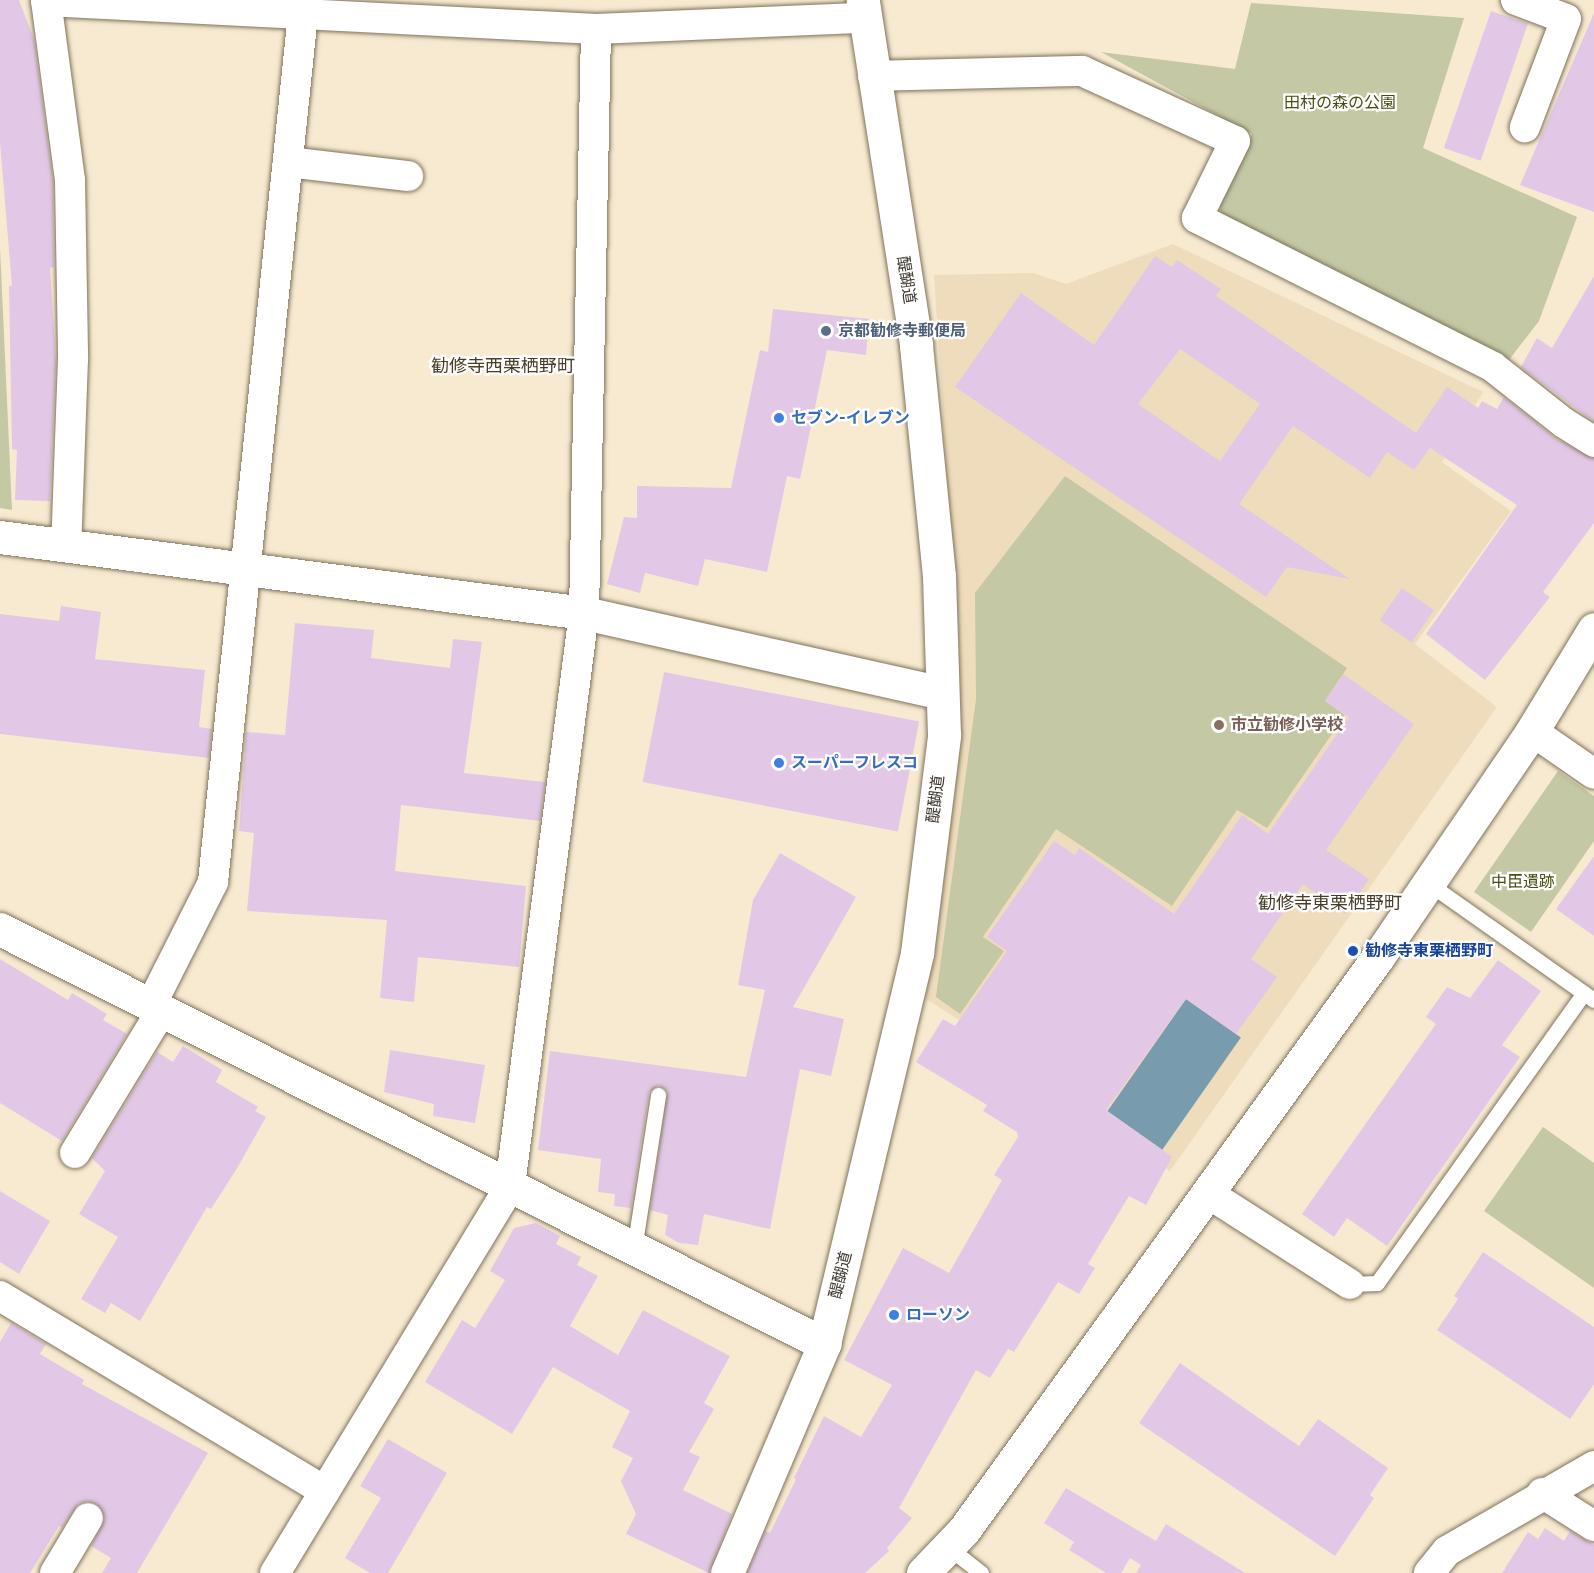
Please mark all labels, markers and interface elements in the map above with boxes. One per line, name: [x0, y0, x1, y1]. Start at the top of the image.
park label: 田村の森の公園: [1284, 93, 1396, 113]
street label: 醍醐道: [893, 255, 919, 305]
place label: 京都勧修寺郵便局: [838, 321, 966, 341]
marker: 京都勧修寺郵便局: [819, 324, 833, 338]
district label: 勧修寺西栗栖野町: [431, 355, 575, 377]
place label: セブン-イレブン: [791, 408, 910, 428]
marker: セブン-イレブン: [772, 411, 786, 425]
place label: 市立勧修小学校: [1231, 715, 1343, 735]
marker: 市立勧修小学校: [1212, 718, 1226, 732]
place label: スーパーフレスコ: [791, 753, 919, 773]
marker: スーパーフレスコ: [772, 756, 786, 770]
street label: 醍醐道: [924, 774, 948, 824]
park label: 中臣遺跡: [1491, 872, 1555, 892]
district label: 勧修寺東栗栖野町: [1258, 892, 1402, 914]
place label: 勧修寺東栗栖野町: [1365, 941, 1493, 961]
marker: 勧修寺東栗栖野町: [1346, 944, 1360, 958]
street label: 醍醐道: [826, 1249, 856, 1301]
place label: ローソン: [906, 1305, 970, 1325]
marker: ローソン: [887, 1308, 901, 1322]

